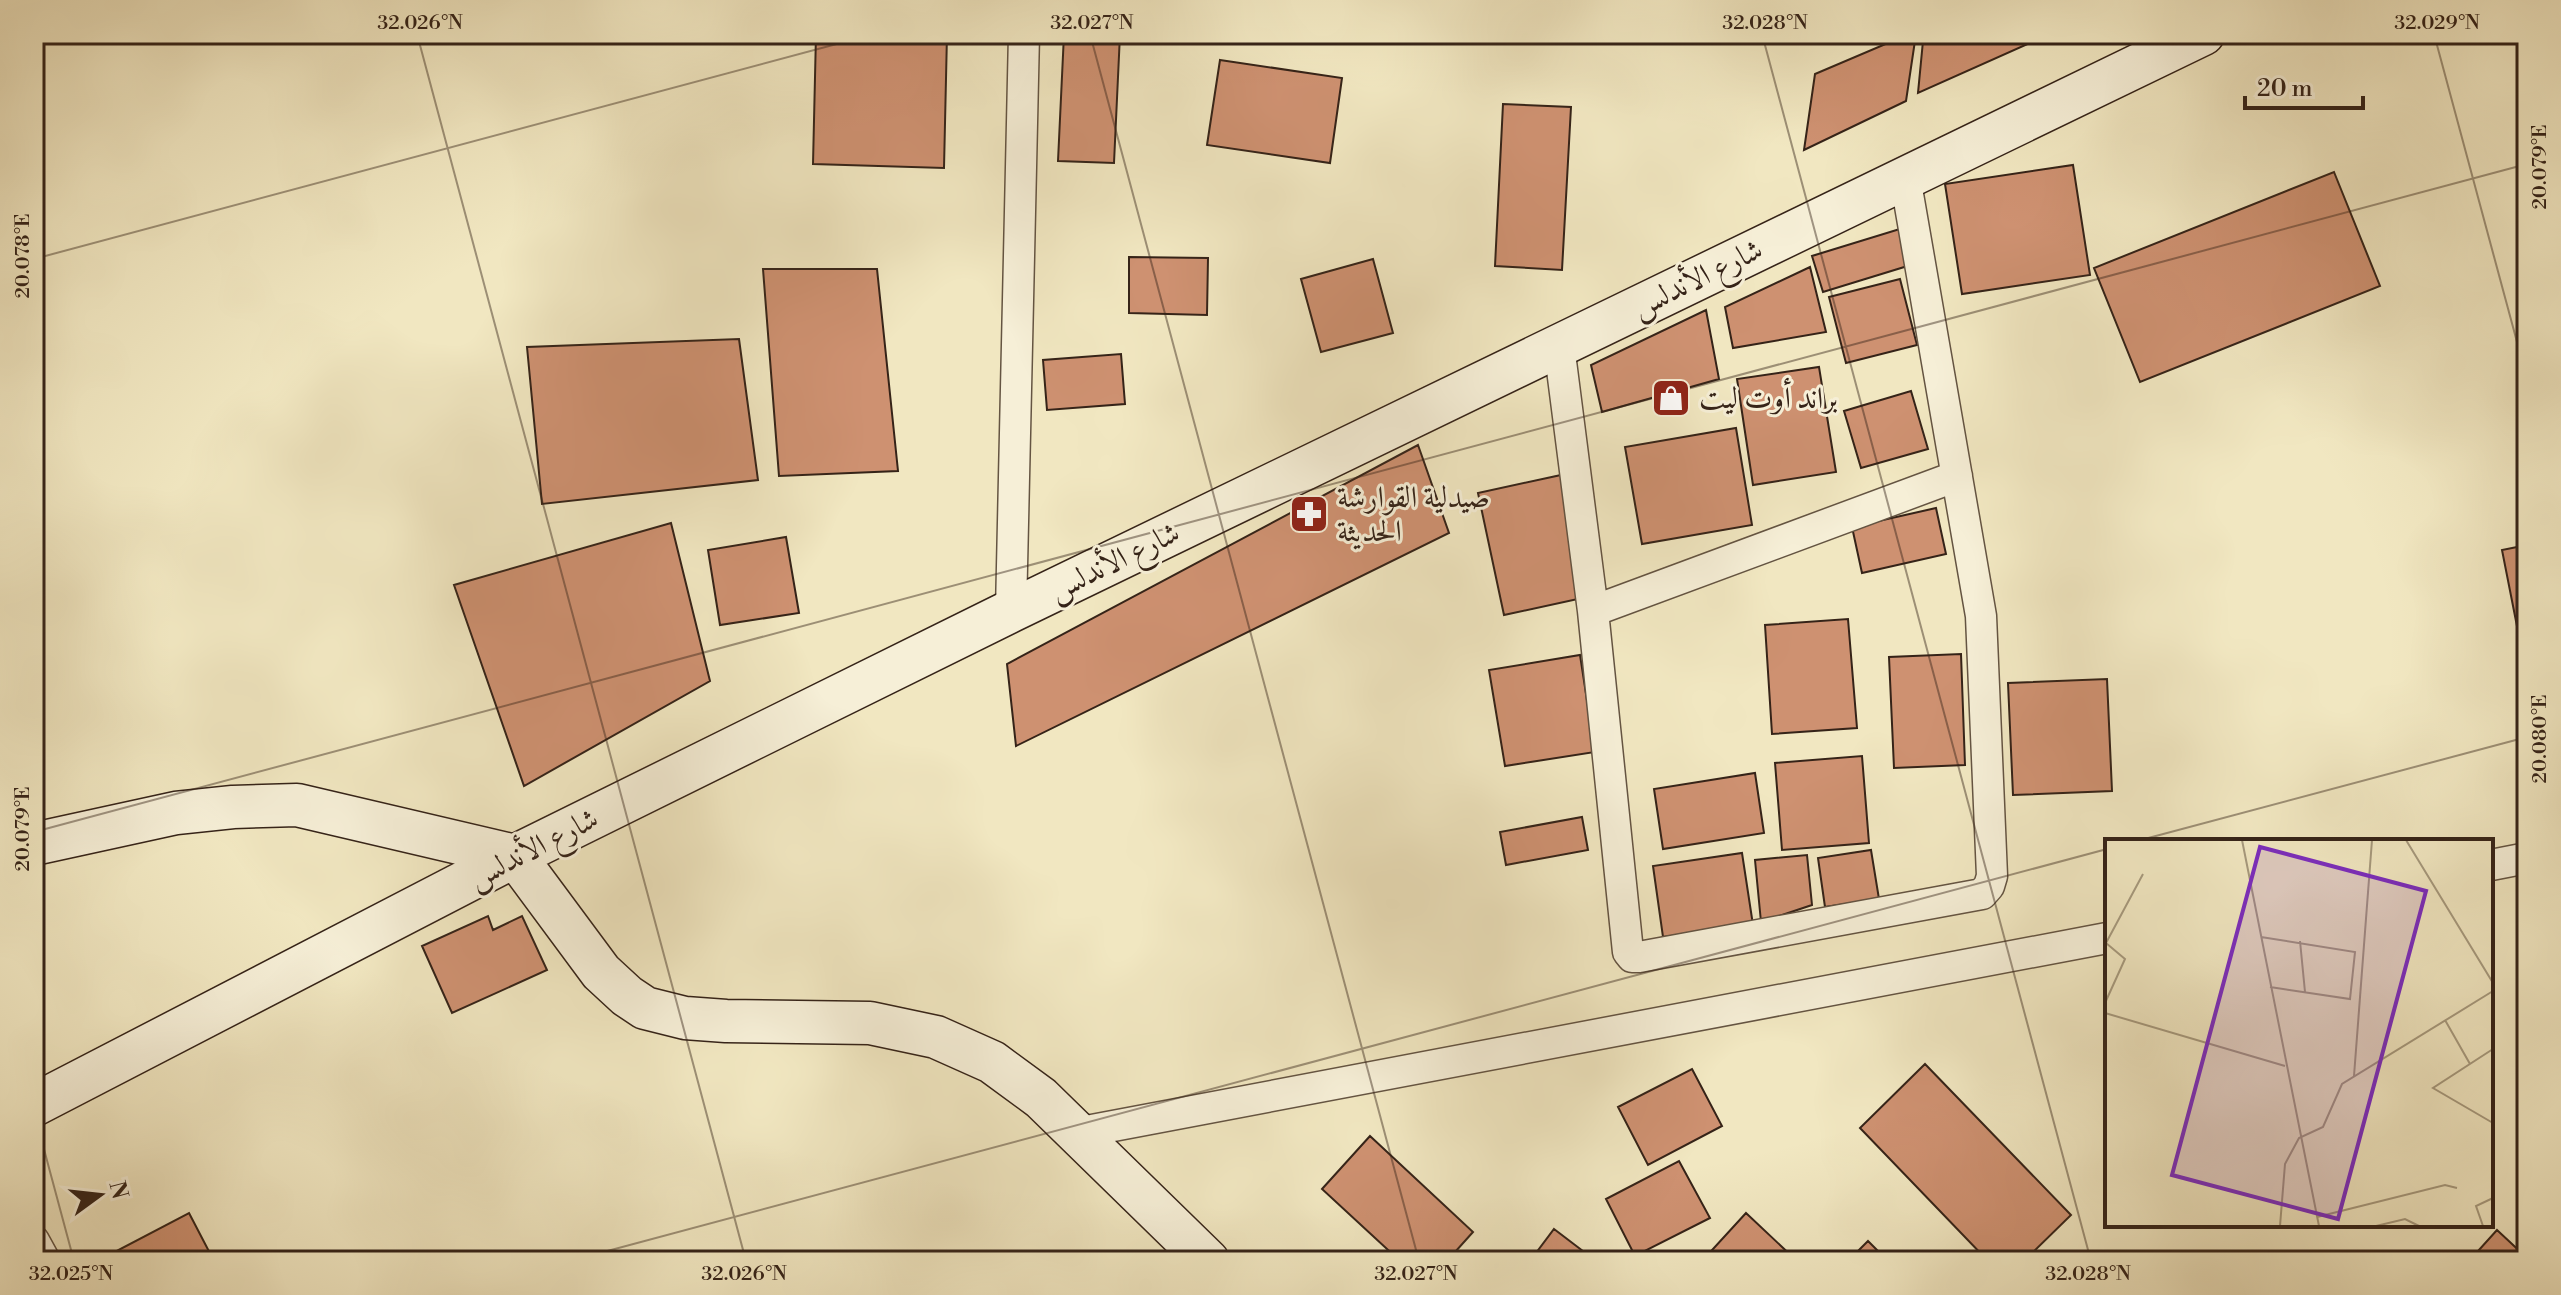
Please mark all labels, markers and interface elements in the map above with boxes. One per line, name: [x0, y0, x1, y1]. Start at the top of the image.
text: 32.026°N: [377, 11, 463, 36]
text: 32.027°N: [1050, 11, 1134, 36]
text: 32.028°N: [1722, 11, 1808, 36]
text: 32.029°N: [2394, 11, 2480, 36]
scale bar: [2245, 60, 2363, 110]
text: 20 m: [2257, 74, 2313, 104]
text: 20.079°E: [2528, 124, 2553, 210]
text: 20.078°E: [11, 213, 36, 299]
street label: شارع الأندلس: [1624, 228, 1771, 331]
shop icon: براند أوت ليت: [1650, 377, 1692, 419]
place label: براند أوت ليت: [1699, 377, 1838, 418]
place label: صيدلية القوارشة الحديثة: [1337, 479, 1490, 551]
pharmacy icon: صيدلية القوارشة الحديثة: [1288, 493, 1330, 535]
street label: شارع الأندلس: [1041, 511, 1188, 614]
text: 20.080°E: [2528, 694, 2553, 784]
text: 20.079°E: [11, 786, 36, 872]
street label: شارع الأندلس: [461, 797, 607, 902]
inset map: [2105, 839, 2493, 1227]
north arrow: [60, 1155, 140, 1235]
text: N: [103, 1178, 133, 1203]
text: 32.025°N: [29, 1262, 113, 1287]
text: 32.026°N: [701, 1262, 787, 1287]
text: 32.027°N: [1374, 1262, 1458, 1287]
text: 32.028°N: [2045, 1262, 2131, 1287]

